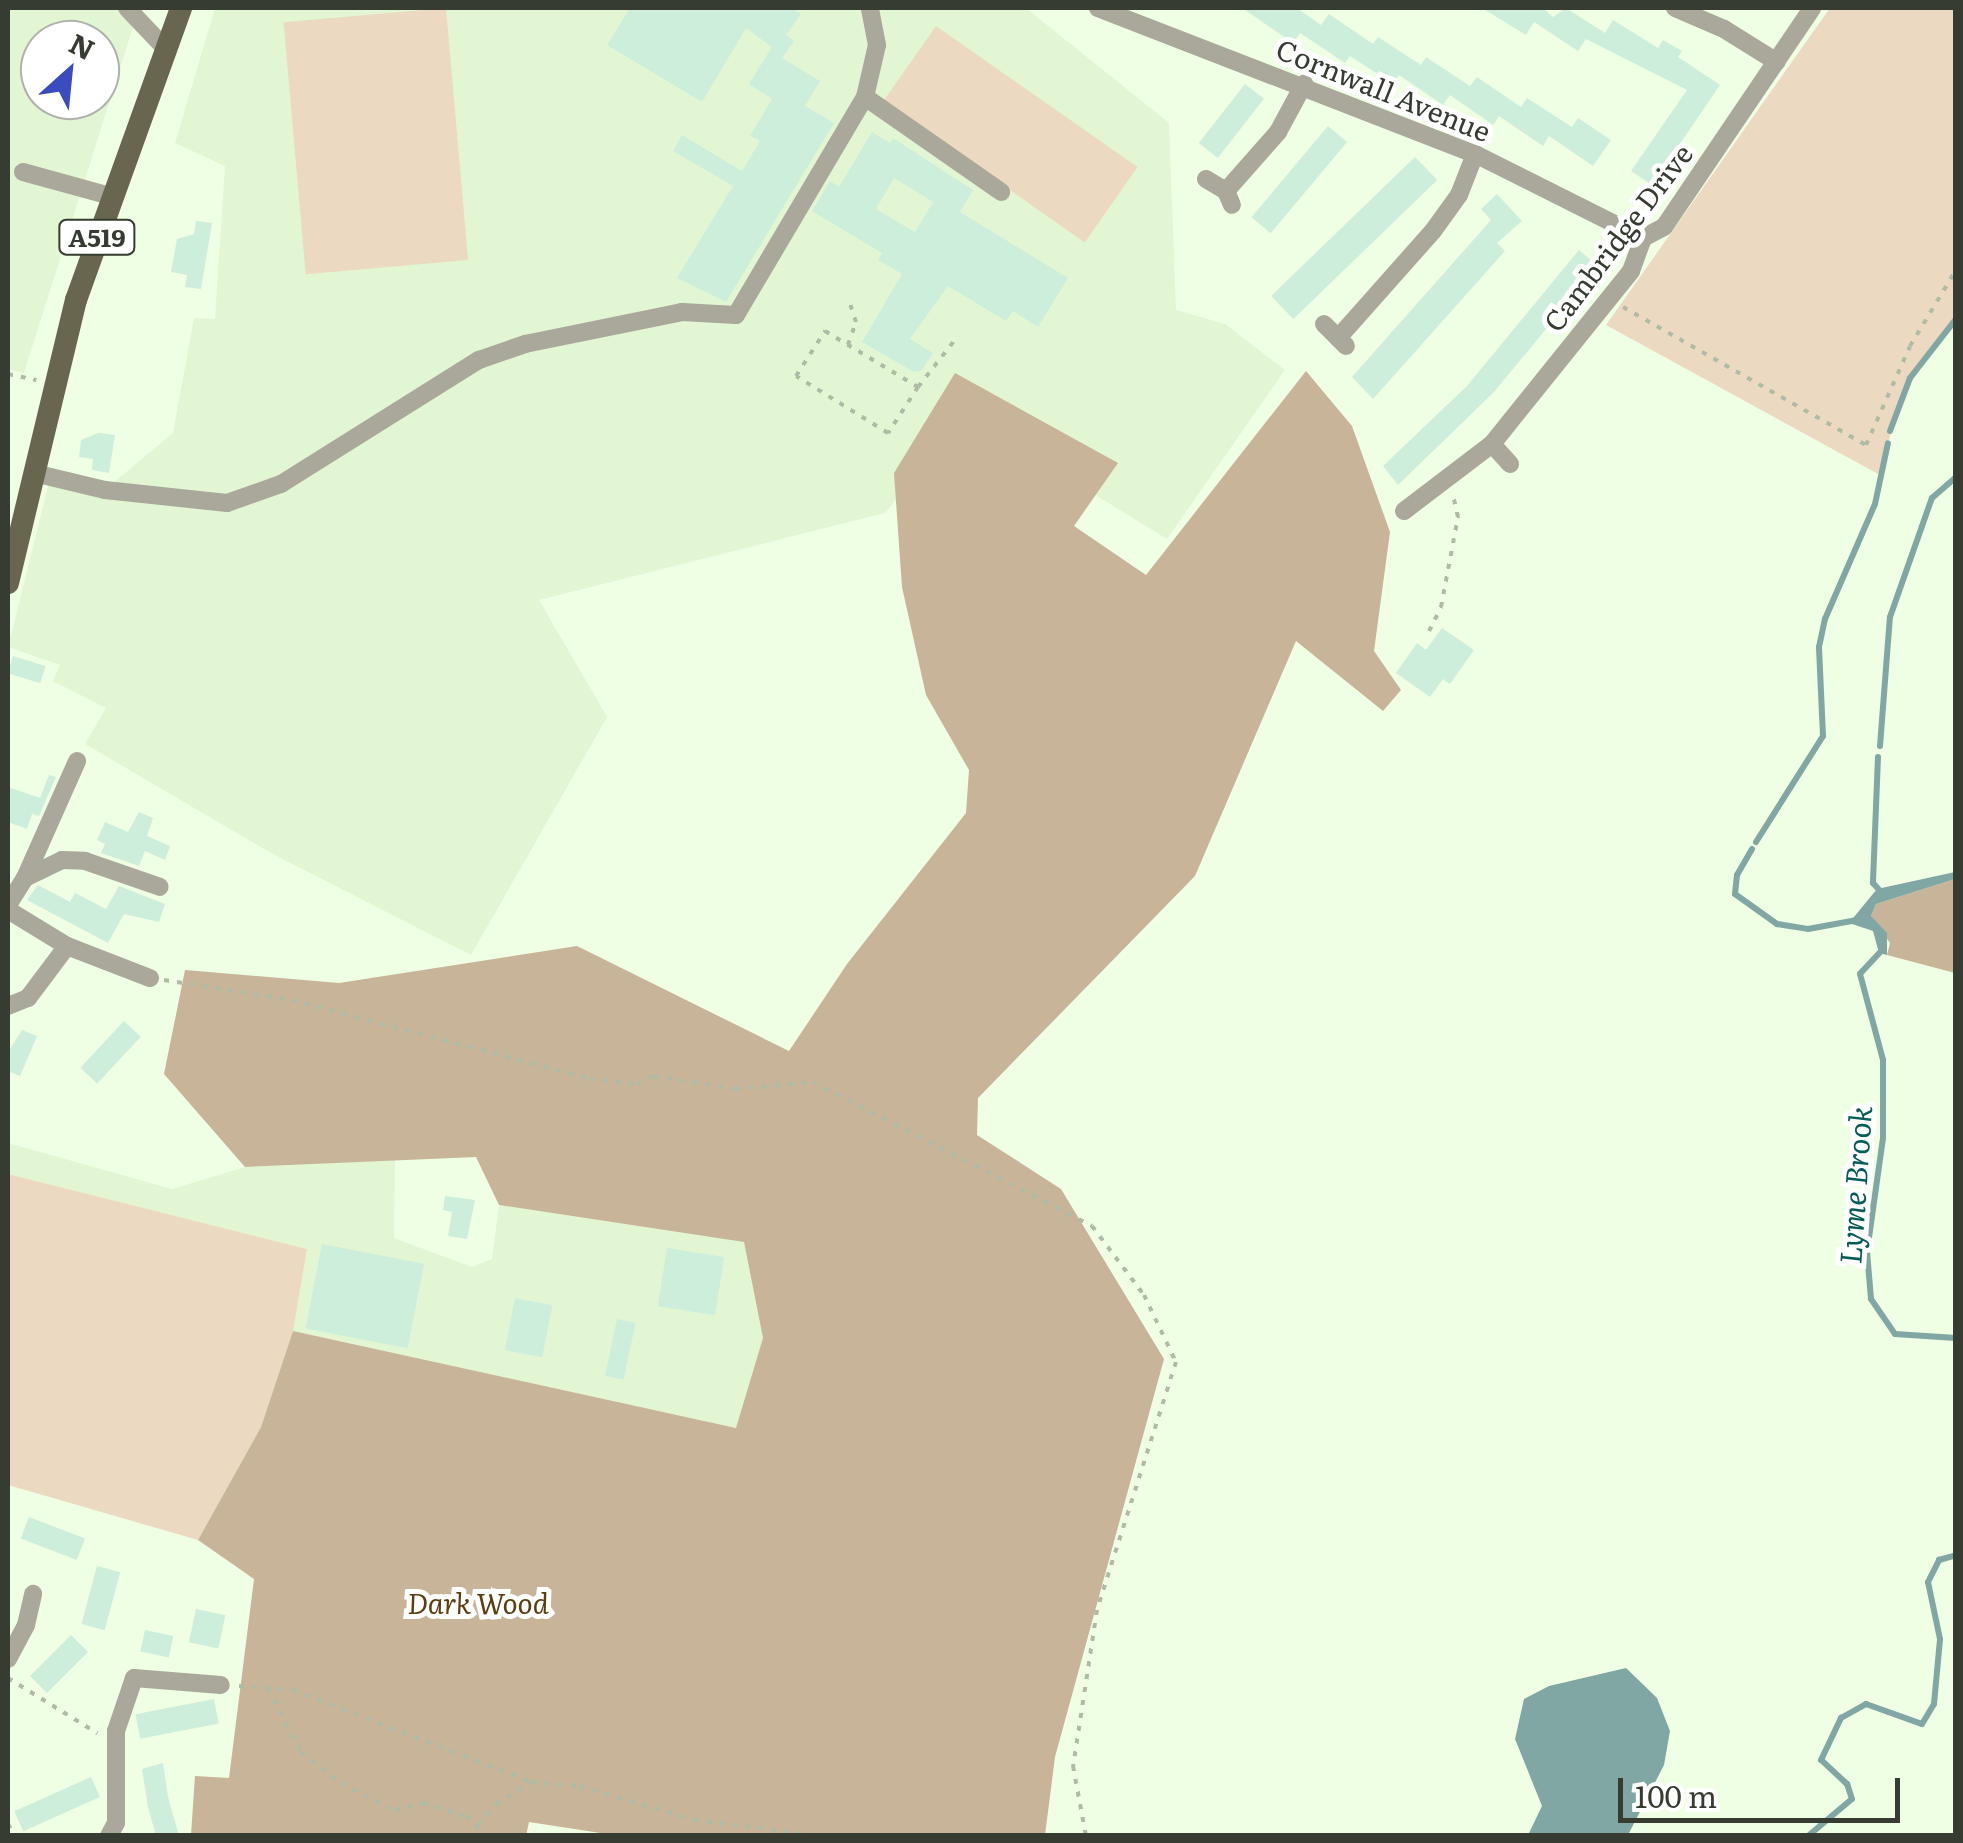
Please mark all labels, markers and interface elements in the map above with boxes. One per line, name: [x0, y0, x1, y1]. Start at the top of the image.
north arrow: [20, 20, 120, 120]
text: N: [63, 21, 103, 69]
street label: Cornwall Avenue: [1272, 31, 1496, 147]
street label: Cambridge Drive: [1536, 137, 1698, 337]
road number: A519: [57, 217, 137, 257]
water label: Lyme Brook: [1831, 1105, 1877, 1265]
park label: Dark Wood: [407, 1585, 549, 1619]
scale bar: [1623, 1758, 1906, 1820]
text: 100 m: [1635, 1773, 1717, 1817]

